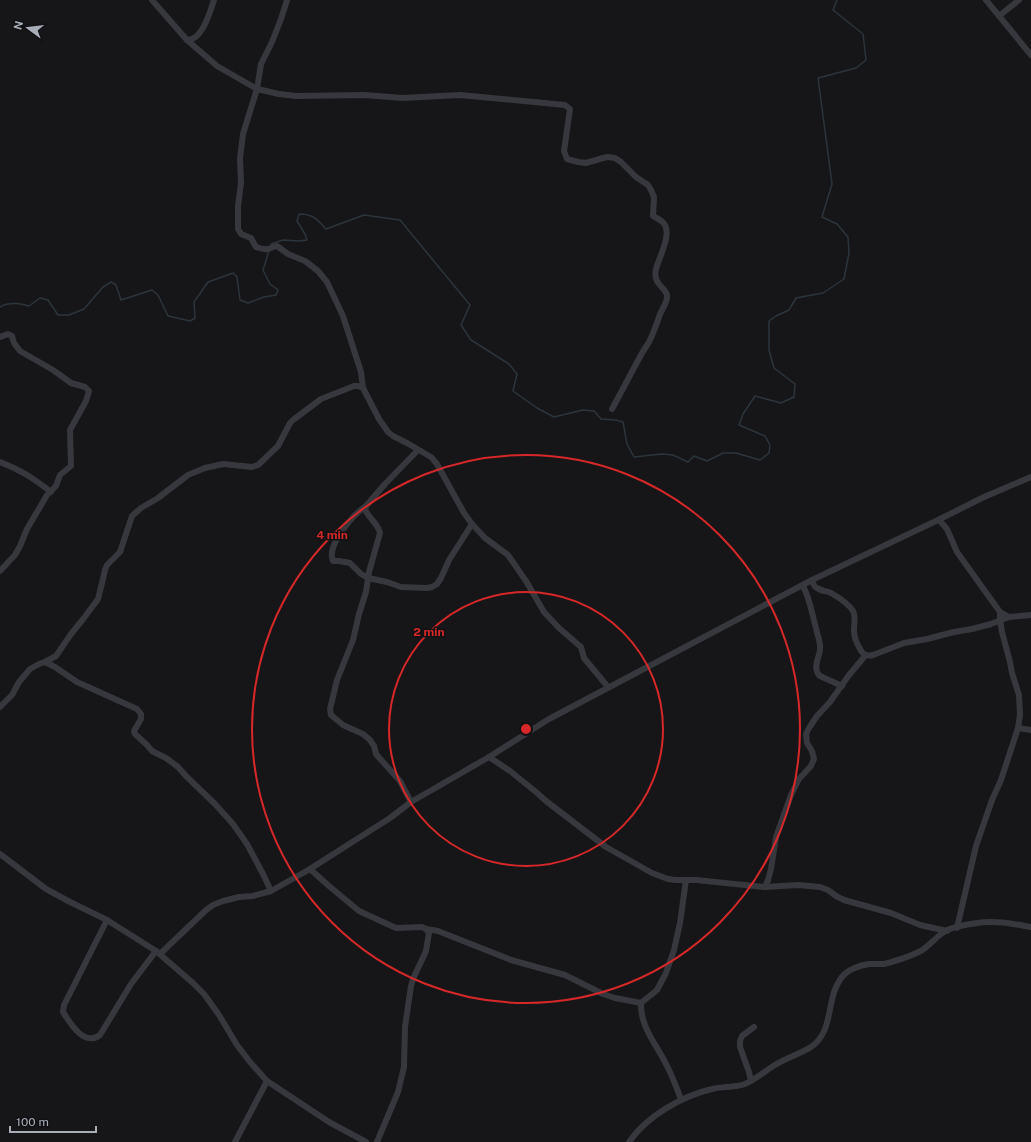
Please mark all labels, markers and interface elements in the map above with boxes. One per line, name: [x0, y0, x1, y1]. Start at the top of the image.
north arrow: [8, 8, 48, 48]
text: N: [11, 20, 25, 31]
text: 4 min: [316, 528, 348, 542]
text: 2 min: [413, 625, 445, 639]
centre of rings: [519, 722, 533, 736]
scale bar: [10, 1108, 96, 1134]
text: 100 m: [16, 1115, 49, 1129]

